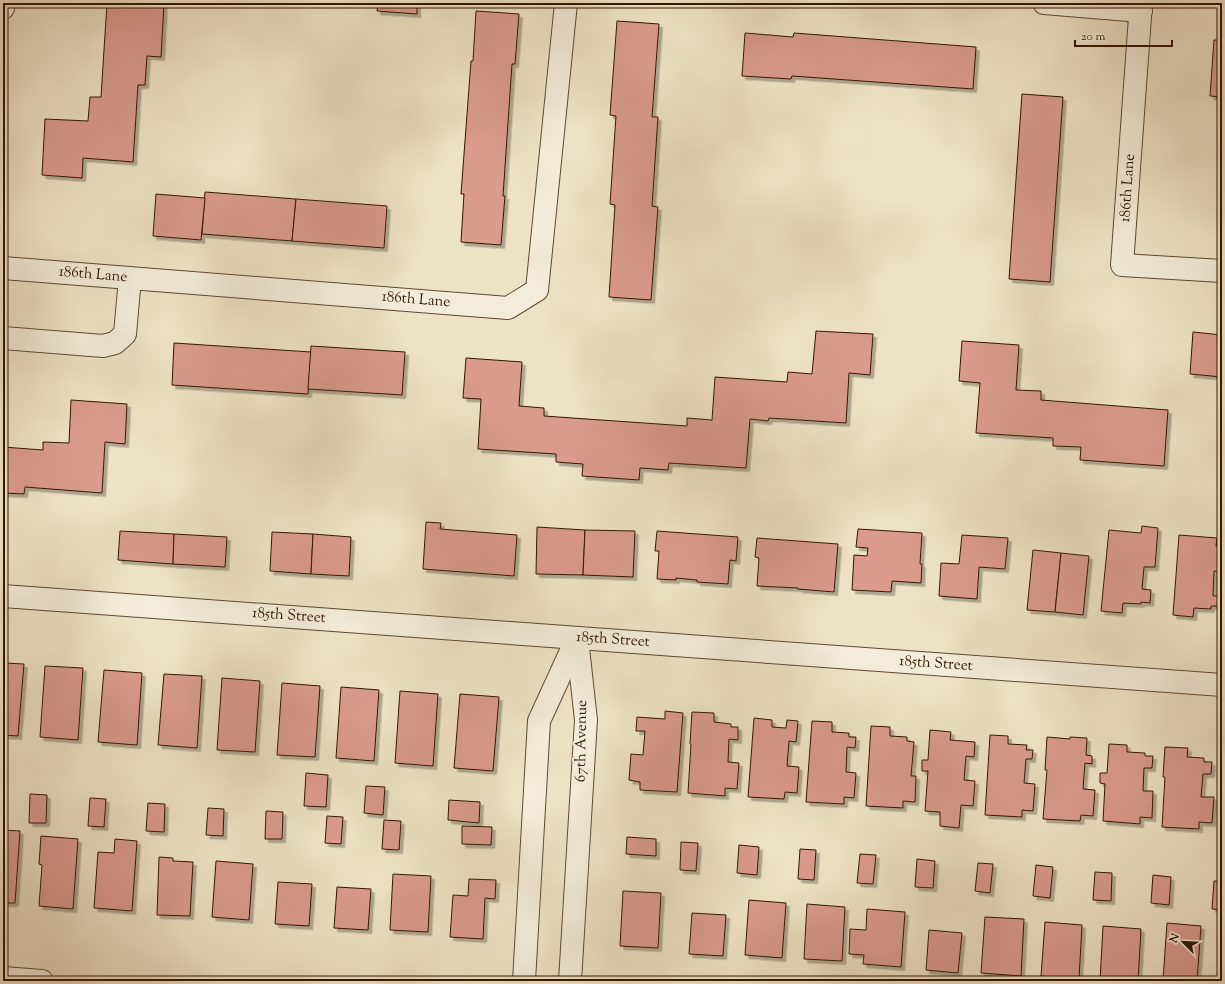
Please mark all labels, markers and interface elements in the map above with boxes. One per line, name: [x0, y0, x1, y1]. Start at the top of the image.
scale bar: [1075, 22, 1172, 48]
text: 20 m: [1081, 28, 1106, 46]
street label: 186th Lane: [1115, 153, 1141, 223]
street label: 186th Lane: [58, 262, 128, 288]
street label: 186th Lane: [381, 287, 451, 313]
street label: 185th Street: [252, 603, 326, 629]
street label: 185th Street: [576, 627, 650, 653]
street label: 185th Street: [899, 651, 973, 677]
street label: 67th Avenue: [571, 700, 593, 782]
north arrow: [1163, 922, 1203, 962]
text: N: [1165, 931, 1184, 947]

